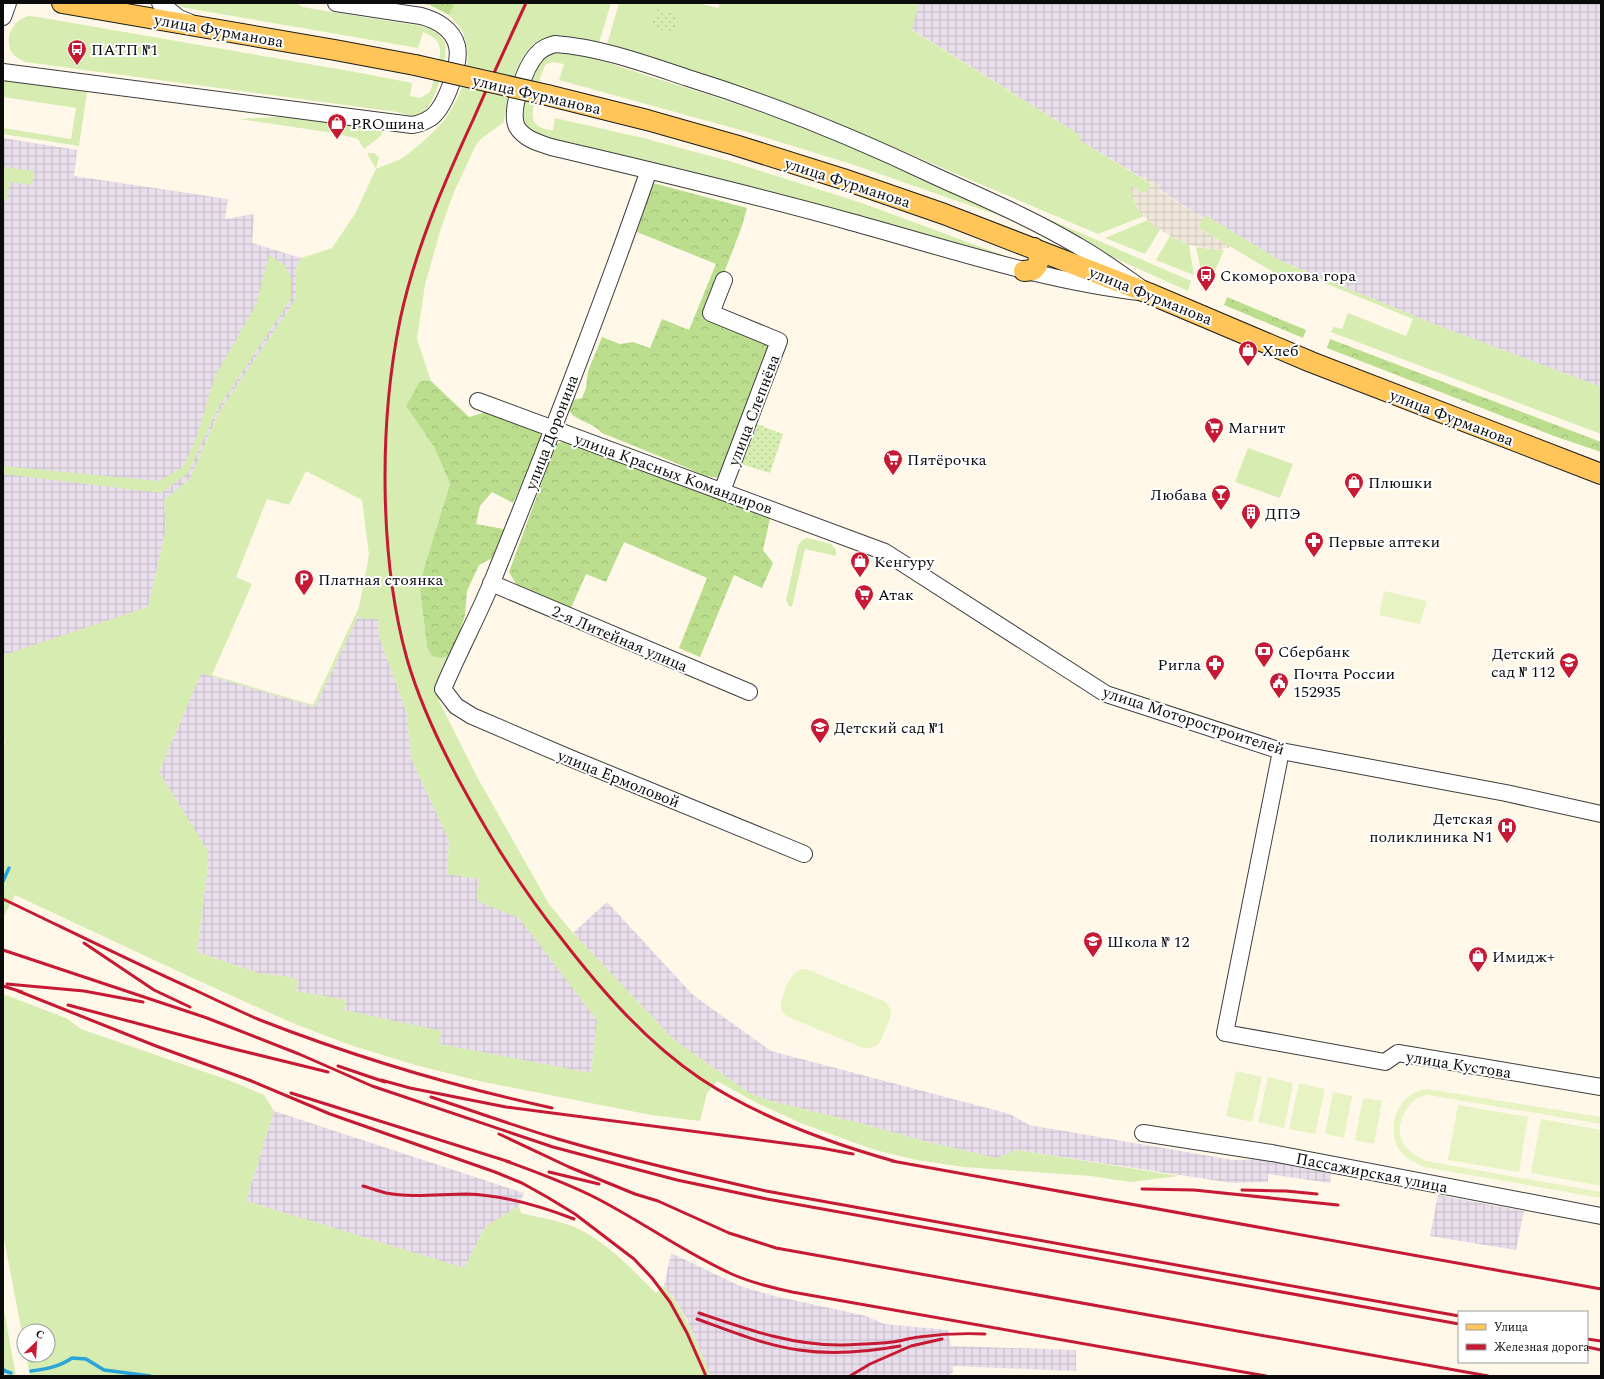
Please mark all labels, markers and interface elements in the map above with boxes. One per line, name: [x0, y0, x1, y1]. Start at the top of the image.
street label: улица Фурманова: [151, 8, 286, 54]
bus stop icon: ПАТП №1: [66, 38, 88, 66]
place label: ПАТП №1: [91, 38, 158, 62]
street label: улица Фурманова: [469, 68, 604, 121]
shop icon: PROшина: [326, 112, 348, 140]
place label: PROшина: [351, 112, 425, 136]
street label: улица Фурманова: [781, 151, 914, 215]
street label: улица Фурманова: [1084, 260, 1216, 332]
bus stop icon: Скоморохова гора: [1195, 264, 1217, 292]
place label: Скоморохова гора: [1220, 264, 1356, 288]
shop icon: Хлеб: [1237, 339, 1259, 367]
place label: Хлеб: [1262, 339, 1299, 363]
street label: улица Слепнёва: [721, 351, 786, 471]
street label: улица Доронина: [519, 371, 585, 494]
street label: улица Фурманова: [1385, 383, 1517, 453]
supermarket icon: Магнит: [1203, 416, 1225, 444]
place label: Магнит: [1228, 416, 1286, 440]
street label: улица Красных Командиров: [570, 427, 776, 521]
supermarket icon: Пятёрочка: [882, 448, 904, 476]
place label: Пятёрочка: [907, 448, 987, 472]
shop icon: Плюшки: [1343, 471, 1365, 499]
place label: Плюшки: [1368, 471, 1432, 495]
place label: Любава: [1151, 483, 1207, 507]
bar icon: Любава: [1210, 483, 1232, 511]
building icon: ДПЭ: [1240, 502, 1262, 530]
place label: ДПЭ: [1265, 502, 1301, 526]
pharmacy icon: Первые аптеки: [1303, 530, 1325, 558]
place label: Первые аптеки: [1328, 530, 1440, 554]
shop icon: Кенгуру: [849, 550, 871, 578]
place label: Кенгуру: [874, 550, 935, 574]
parking icon: Платная стоянка: [293, 568, 315, 596]
place label: Платная стоянка: [318, 568, 444, 592]
supermarket icon: Атак: [853, 583, 875, 611]
place label: Атак: [878, 583, 914, 607]
street label: 2-я Литейная улица: [548, 599, 692, 679]
bank icon: Сбербанк: [1253, 640, 1275, 668]
place label: Сбербанк: [1278, 640, 1350, 664]
place label: Детский сад № 112: [1491, 642, 1555, 684]
school or university icon: Детский сад № 112: [1558, 651, 1580, 679]
place label: Ригла: [1157, 653, 1201, 677]
pharmacy icon: Ригла: [1204, 653, 1226, 681]
place label: Почта России 152935: [1293, 662, 1395, 704]
public building icon: Почта России 152935: [1268, 671, 1290, 699]
street label: улица Моторостроителей: [1099, 680, 1288, 762]
school or university icon: Детский сад №1: [809, 716, 831, 744]
place label: Детский сад №1: [834, 716, 945, 740]
street label: улица Ермоловой: [553, 743, 683, 814]
place label: Детская поликлиника N1: [1369, 807, 1493, 849]
hospital icon: Детская поликлиника N1: [1496, 816, 1518, 844]
school or university icon: Школа № 12: [1082, 930, 1104, 958]
place label: Школа № 12: [1107, 930, 1190, 954]
shop icon: Имидж+: [1467, 945, 1489, 973]
place label: Имидж+: [1492, 945, 1555, 969]
street label: улица Кустова: [1403, 1045, 1513, 1085]
street label: Пассажирская улица: [1294, 1146, 1450, 1200]
legend: [1458, 1311, 1588, 1363]
text: Улица: [1494, 1318, 1528, 1337]
north arrow: [16, 1323, 56, 1363]
text: С: [33, 1325, 47, 1344]
text: Железная дорога: [1494, 1338, 1589, 1357]

